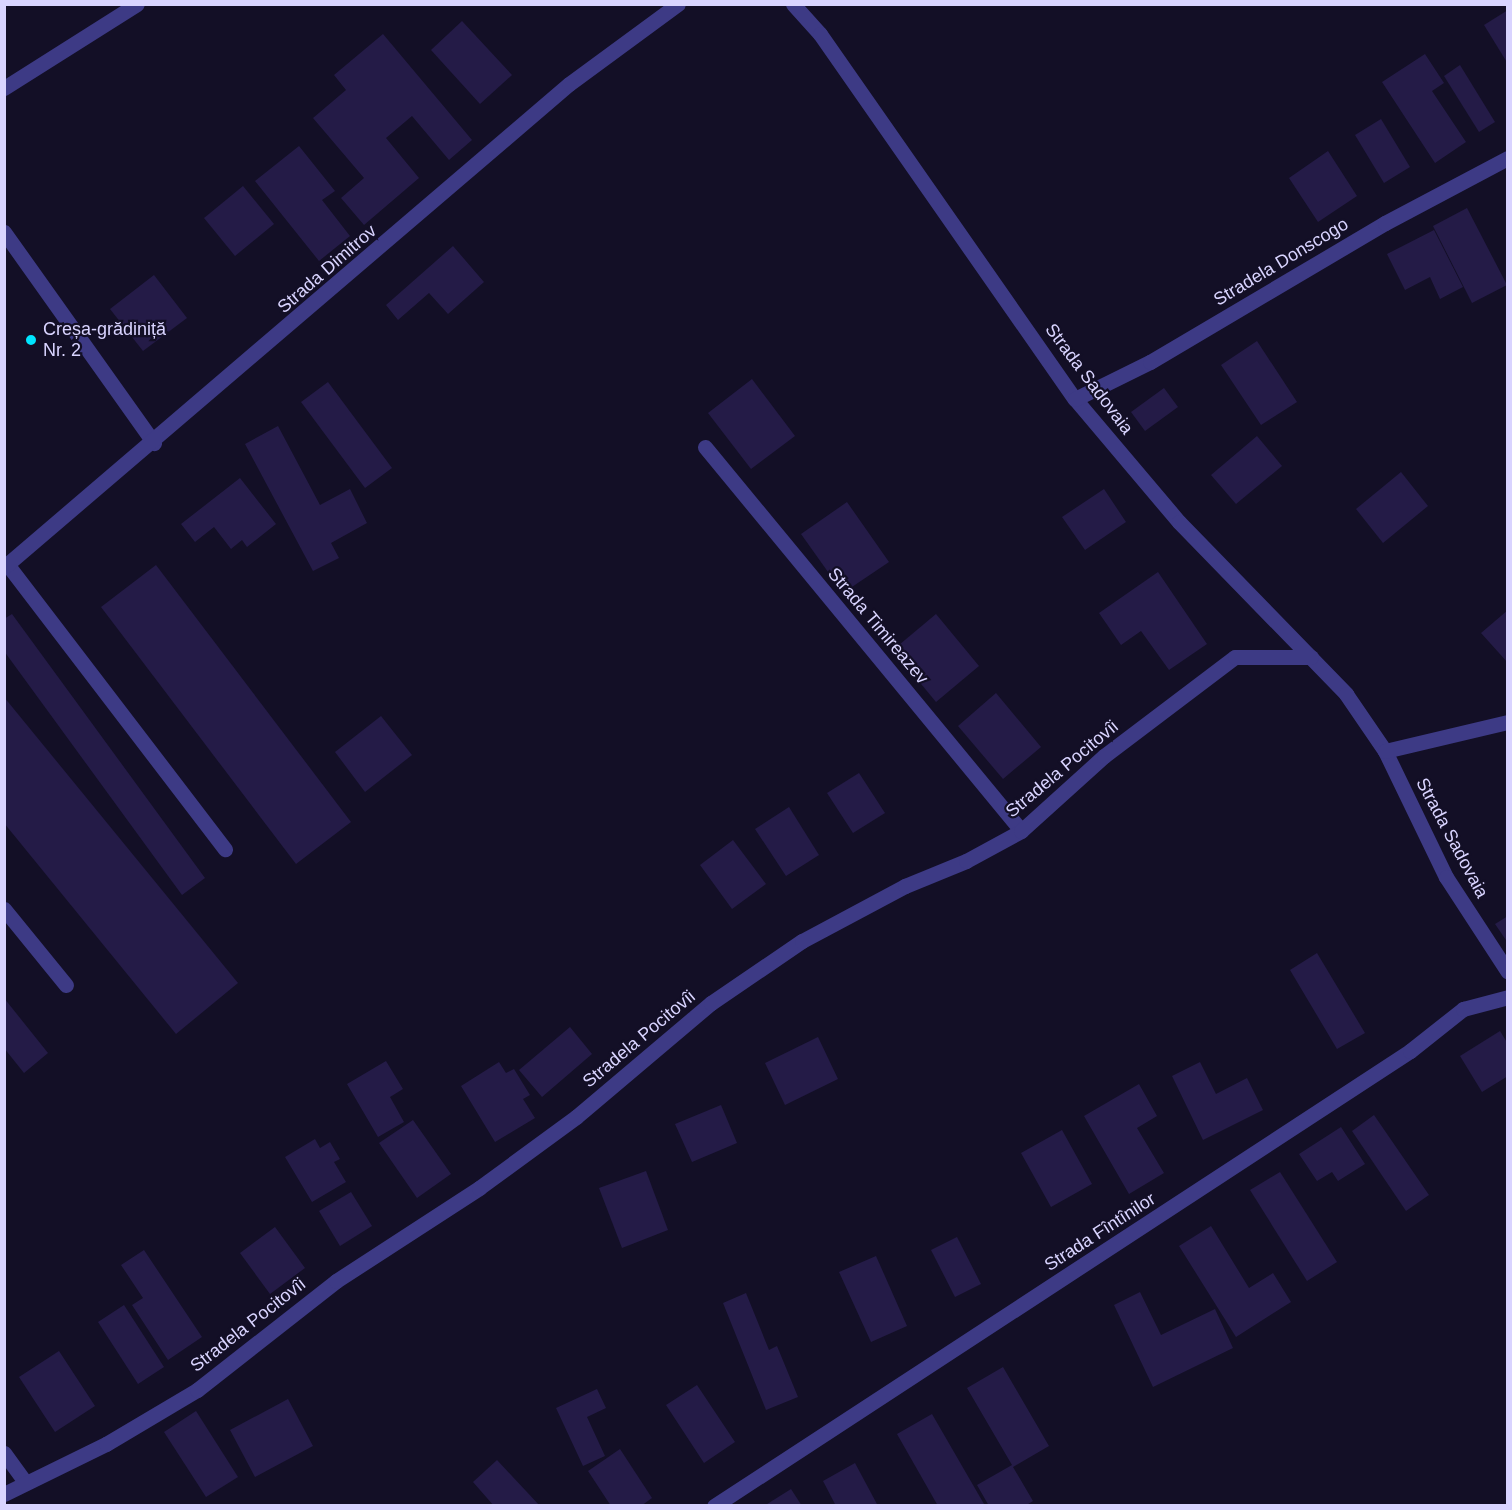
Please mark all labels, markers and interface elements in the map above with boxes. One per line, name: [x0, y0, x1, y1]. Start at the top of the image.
street label: Stradela Donscogo: [1210, 213, 1352, 311]
street label: Strada Dimitrov: [273, 220, 381, 318]
place label: Creșa-grădiniță Nr. 2: [43, 319, 166, 362]
street label: Strada Sadovaia: [1040, 319, 1138, 439]
marker: Creșa-grădiniță Nr. 2: [24, 333, 38, 347]
street label: Strada Timireazev: [823, 563, 933, 689]
street label: Stradela Pocitovîi: [1001, 716, 1123, 822]
street label: Strada Sadovaia: [1411, 774, 1493, 902]
street label: Stradela Pocitovîi: [578, 986, 700, 1092]
street label: Strada Fîntînilor: [1040, 1188, 1160, 1276]
street label: Stradela Pocitovîi: [186, 1273, 310, 1377]

